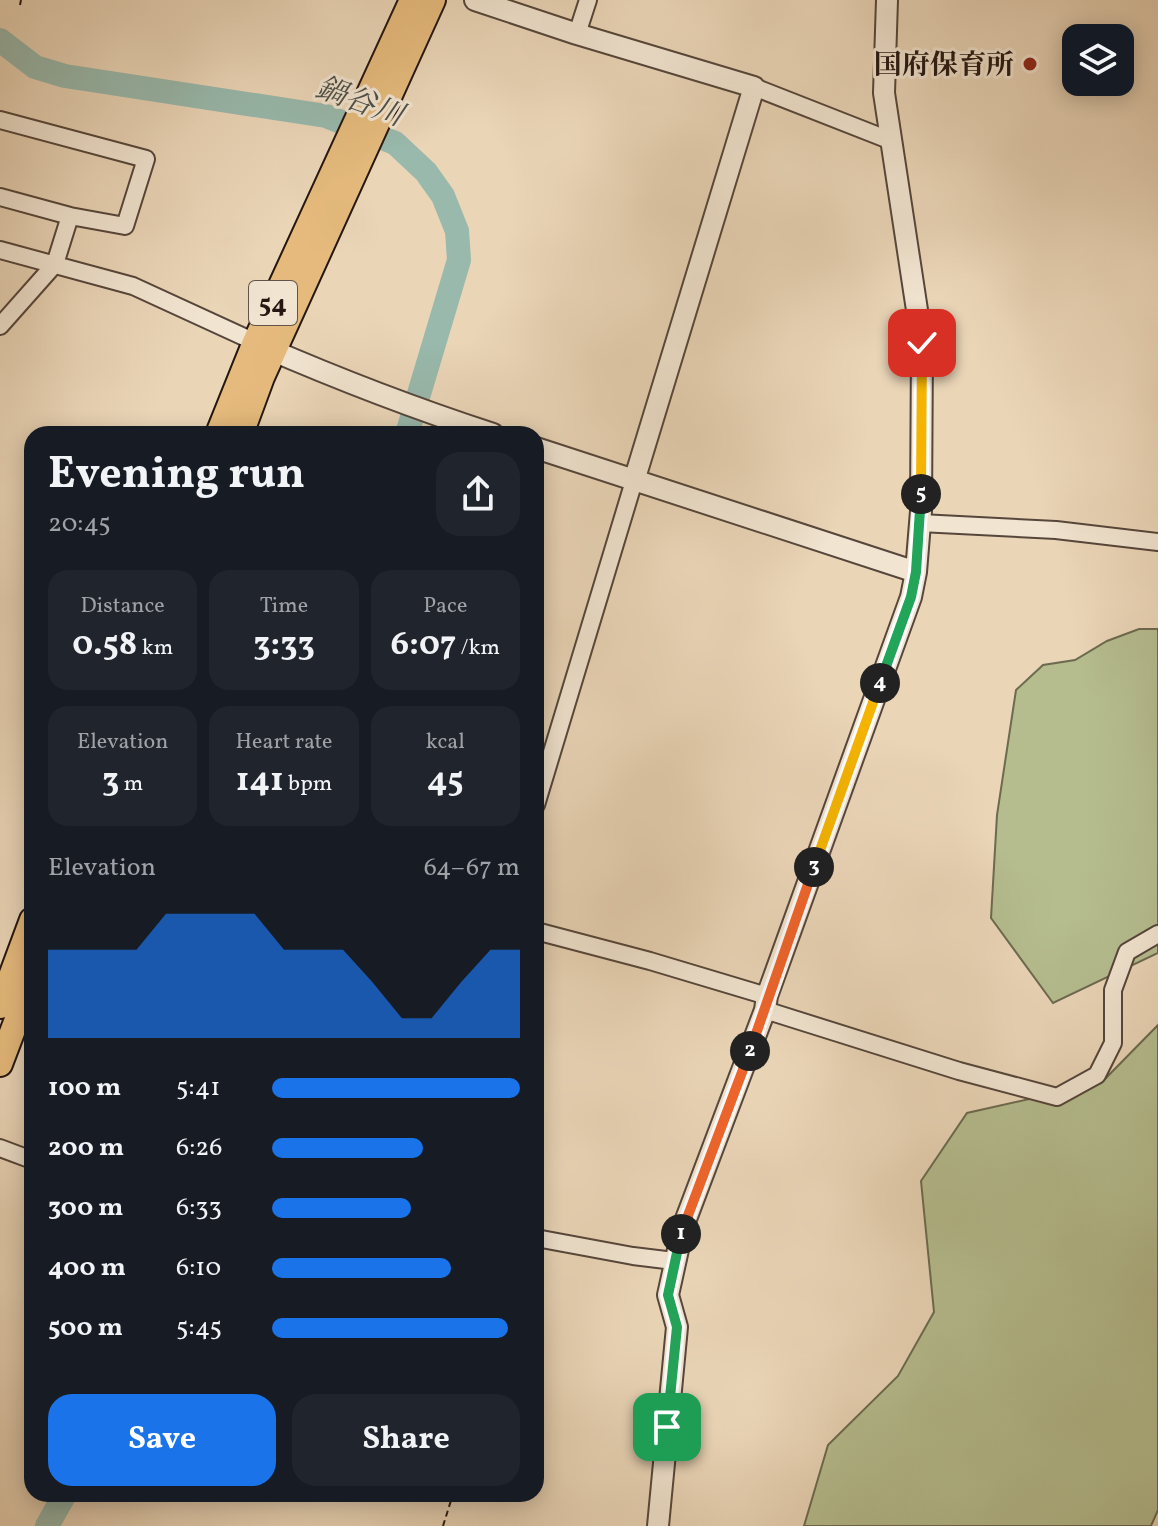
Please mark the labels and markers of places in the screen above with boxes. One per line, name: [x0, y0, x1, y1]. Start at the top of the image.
place label: 国府保育所: [874, 47, 1014, 86]
marker: 国府保育所: [1021, 55, 1039, 73]
pin: [888, 309, 956, 377]
pin: 5: [901, 474, 941, 514]
pin: 4: [860, 663, 900, 703]
pin: 3: [794, 847, 834, 887]
pin: 2: [730, 1031, 770, 1071]
pin: 1: [661, 1214, 701, 1254]
pin: [633, 1393, 701, 1461]

